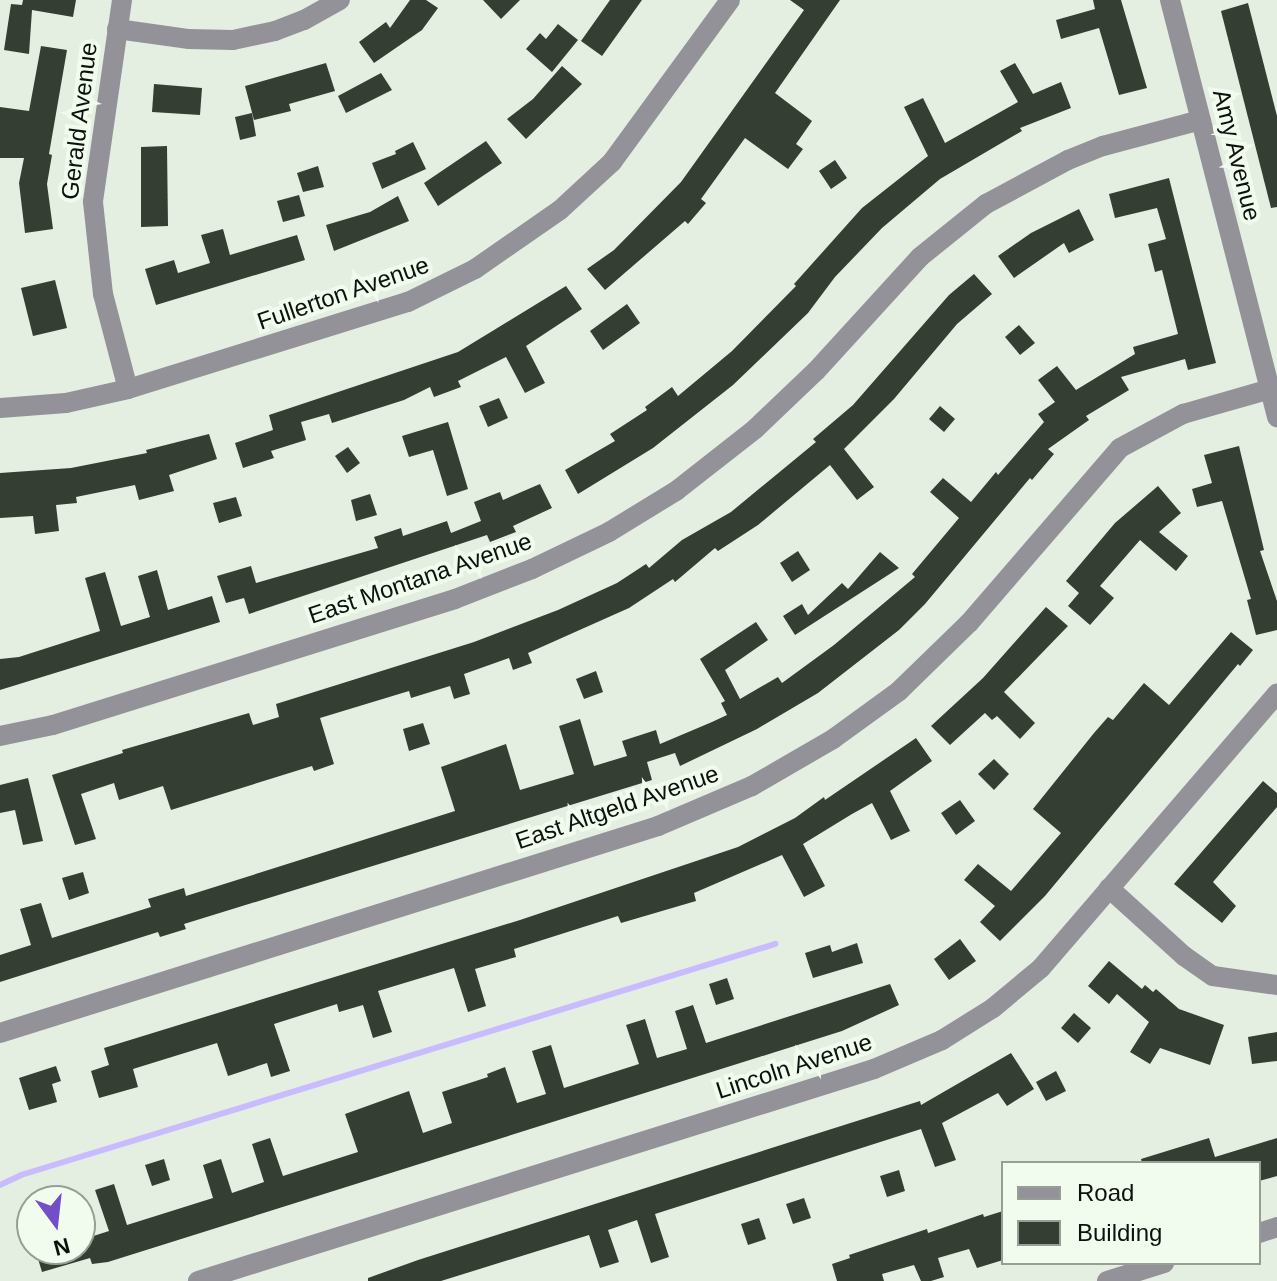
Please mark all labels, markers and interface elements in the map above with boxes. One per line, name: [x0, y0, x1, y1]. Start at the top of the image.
street label: Gerald Avenue: [55, 40, 103, 202]
street label: Amy Avenue: [1207, 86, 1267, 224]
street label: Fullerton Avenue: [253, 250, 433, 336]
street label: East Montana Avenue: [304, 526, 536, 630]
street label: East Altgeld Avenue: [510, 758, 724, 856]
street label: Lincoln Avenue: [712, 1027, 876, 1105]
legend: [1001, 1161, 1261, 1265]
text: Road: [1077, 1179, 1134, 1206]
north arrow: [16, 1185, 96, 1265]
text: Building: [1077, 1219, 1162, 1246]
text: N: [51, 1233, 73, 1261]

